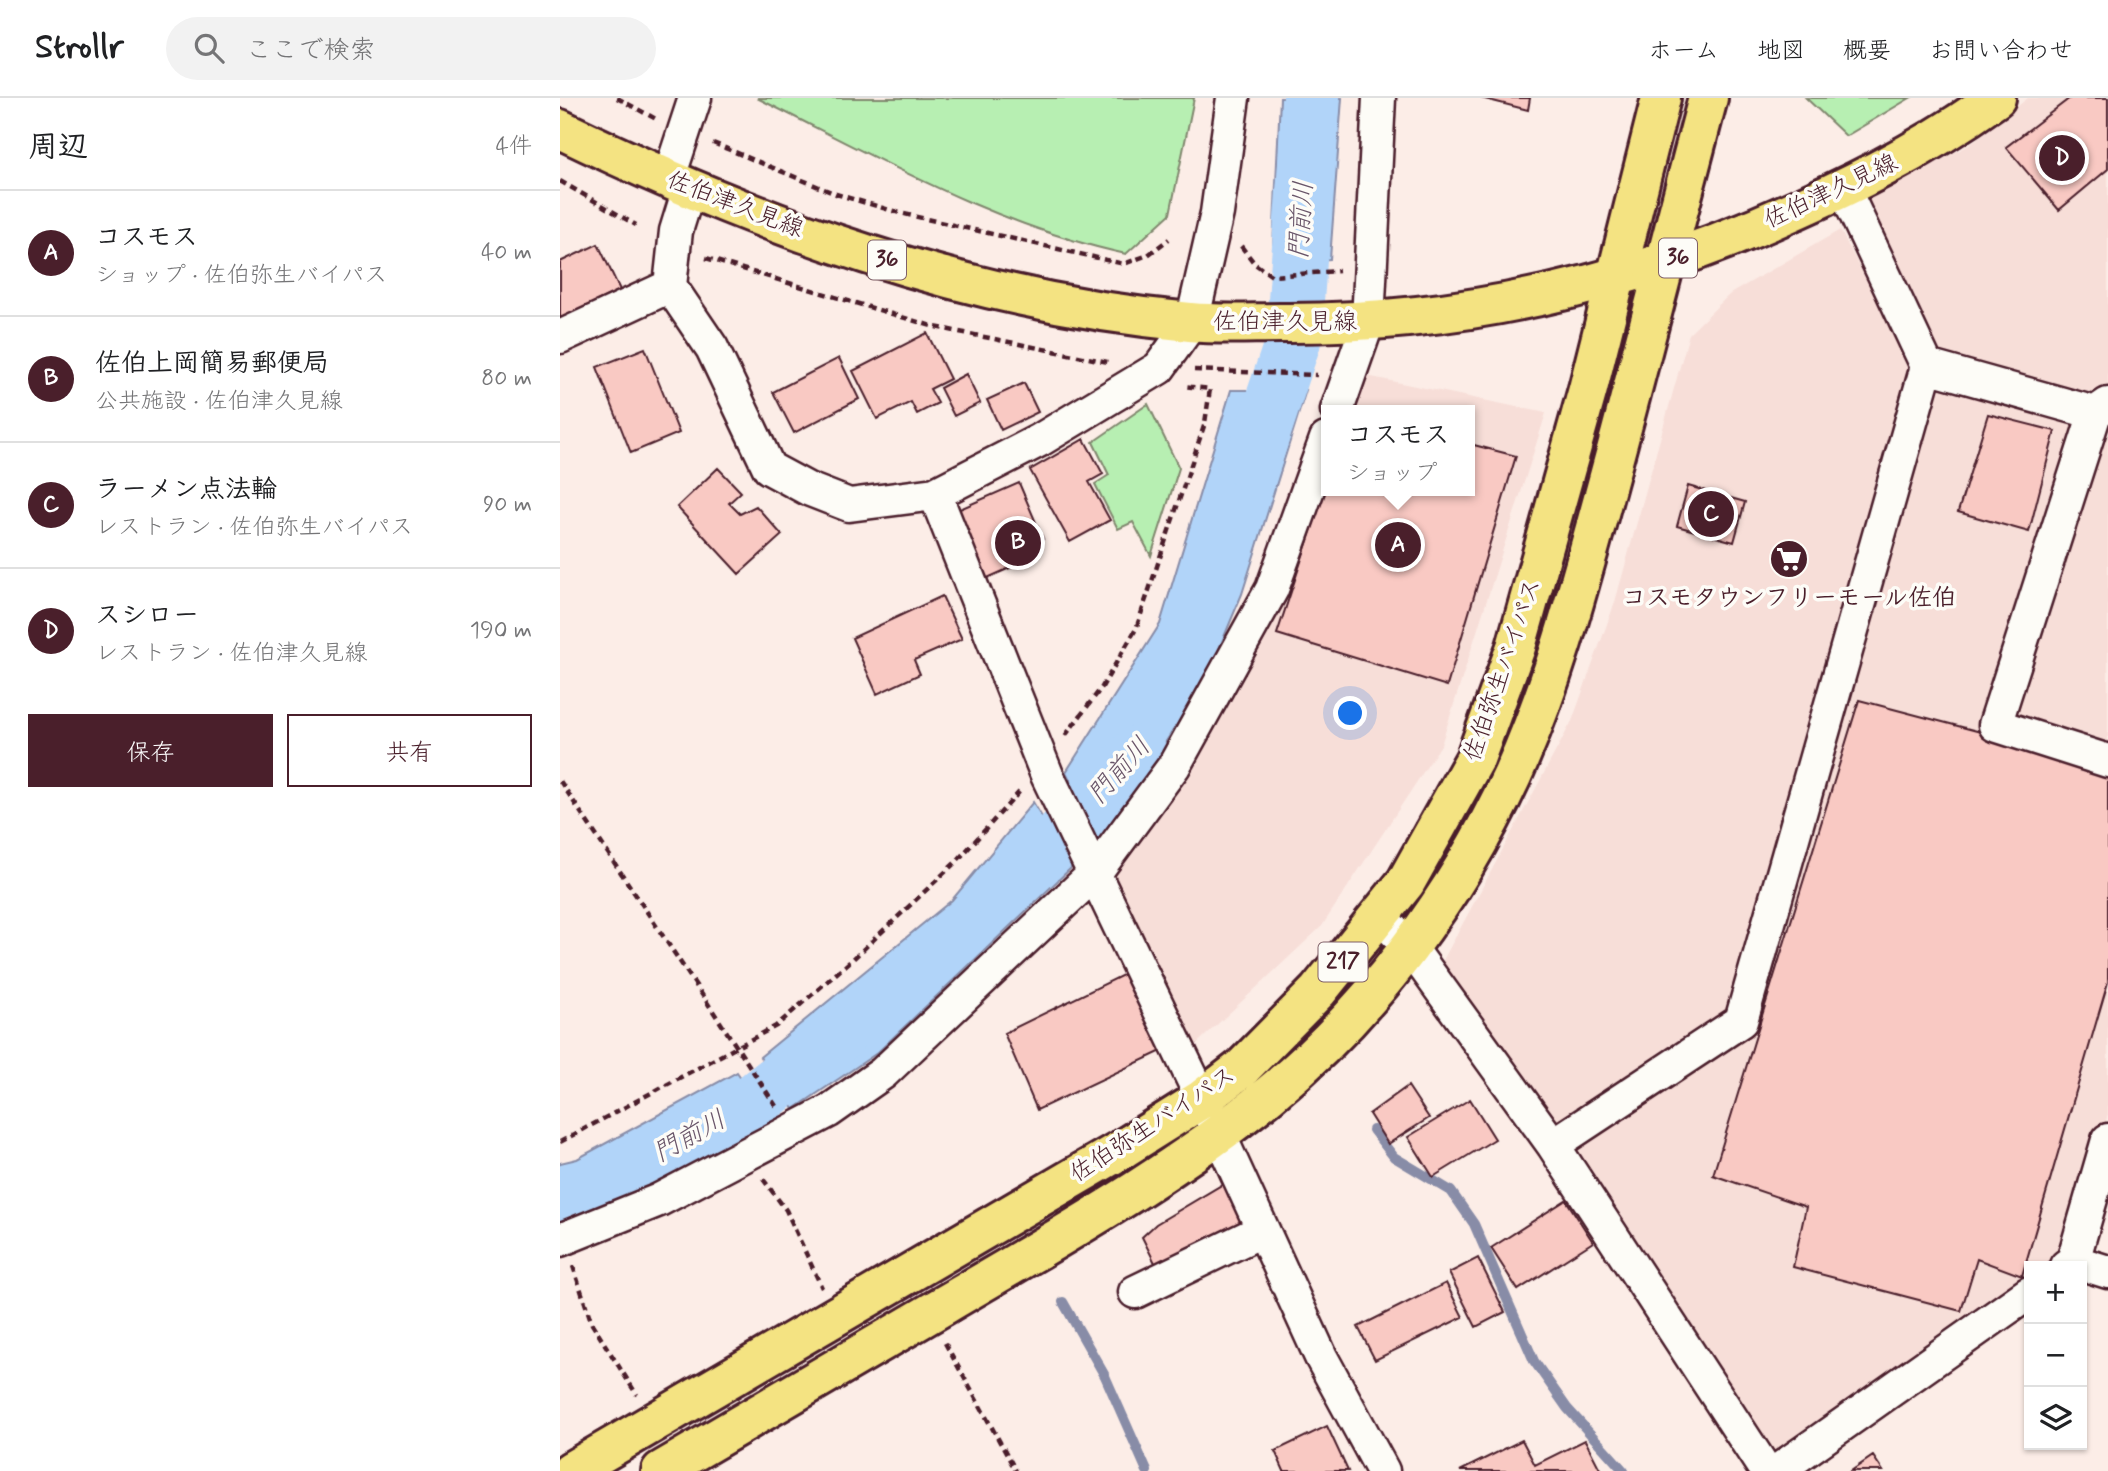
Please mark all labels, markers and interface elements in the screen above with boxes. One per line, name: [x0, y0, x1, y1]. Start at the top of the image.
search box: [166, 17, 656, 80]
text: Strollr: [35, 26, 124, 70]
icon: search: [190, 29, 228, 67]
text: ここで検索: [246, 34, 376, 68]
text: ホーム: [1648, 36, 1719, 67]
text: 地図: [1757, 36, 1805, 67]
text: 概要: [1843, 36, 1891, 67]
text: お問い合わせ: [1929, 36, 2073, 67]
text: 周辺: [28, 128, 88, 167]
text: 4件: [496, 132, 532, 162]
pin: D: [2039, 132, 2085, 184]
street label: 佐伯津久見線: [1759, 148, 1903, 236]
street label: 佐伯津久見線: [662, 165, 808, 245]
water label: 門前川: [1282, 180, 1322, 260]
text: コスモス: [95, 221, 198, 255]
text: A: [43, 238, 59, 268]
text: 40 m: [481, 238, 532, 268]
road number: 36: [1659, 238, 1697, 278]
road number: 36: [868, 240, 906, 280]
text: ショップ · 佐伯弥生バイパス: [95, 261, 387, 291]
street label: 佐伯津久見線: [1213, 307, 1357, 338]
text: 佐伯上岡簡易郵便局: [95, 347, 329, 381]
text: B: [44, 364, 58, 394]
text: 80 m: [481, 364, 532, 394]
text: 公共施設 · 佐伯津久見線: [95, 387, 343, 417]
popup: [1321, 405, 1475, 496]
text: コスモス: [1347, 419, 1449, 453]
text: ショップ: [1347, 459, 1438, 489]
text: ラーメン点法輪: [95, 473, 277, 507]
pin: C: [1688, 488, 1734, 540]
text: C: [43, 490, 59, 520]
text: 90 m: [483, 490, 532, 520]
text: レストラン · 佐伯弥生バイパス: [95, 513, 413, 543]
pin: B: [995, 517, 1041, 569]
pin: A: [1375, 519, 1421, 571]
supermarket icon: コスモタウンフリーモール佐伯: [1768, 538, 1810, 580]
street label: 佐伯弥生バイパス: [1457, 574, 1549, 766]
place label: コスモタウンフリーモール佐伯: [1622, 583, 1956, 614]
text: スシロー: [95, 599, 199, 633]
text: D: [43, 616, 59, 646]
text: 190 m: [470, 616, 532, 646]
text: レストラン · 佐伯津久見線: [95, 639, 368, 669]
your location: [1333, 696, 1367, 730]
button: 保存: [28, 714, 273, 787]
button: 共有: [287, 714, 532, 787]
water label: 門前川: [1081, 731, 1159, 811]
road number: 217: [1318, 942, 1368, 982]
street label: 佐伯弥生バイパス: [1064, 1060, 1242, 1190]
water label: 門前川: [648, 1103, 732, 1171]
map controls: [2024, 1261, 2087, 1450]
button: +: [2024, 1261, 2087, 1324]
button: −: [2024, 1324, 2087, 1387]
button: layers: [2024, 1387, 2087, 1450]

